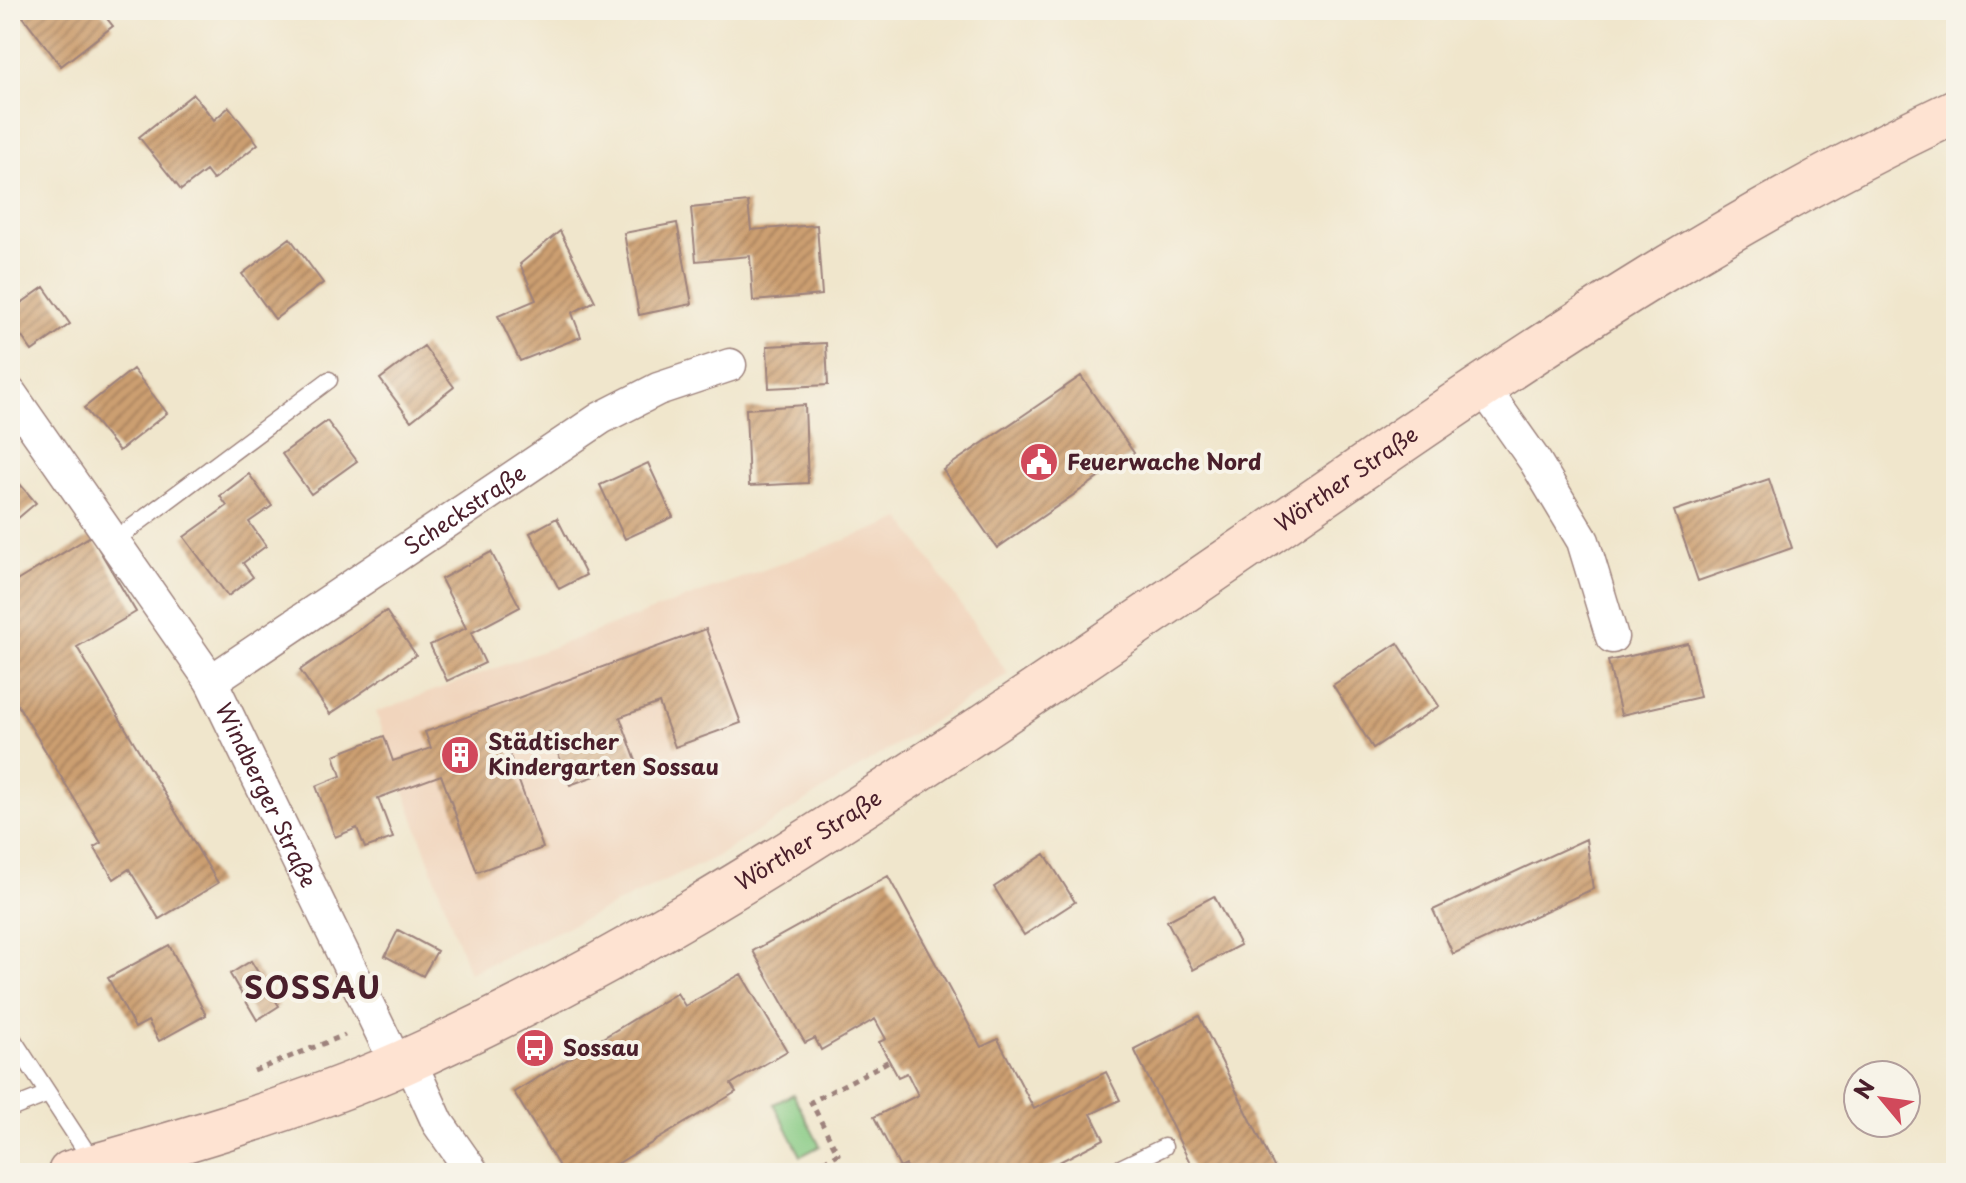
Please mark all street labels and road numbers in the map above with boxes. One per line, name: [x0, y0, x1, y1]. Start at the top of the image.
street label: Wörther Straße: [1267, 417, 1424, 539]
street label: Scheckstraße: [396, 455, 532, 562]
street label: Windberger Straße: [209, 696, 326, 893]
street label: Wörther Straße: [728, 780, 887, 897]

